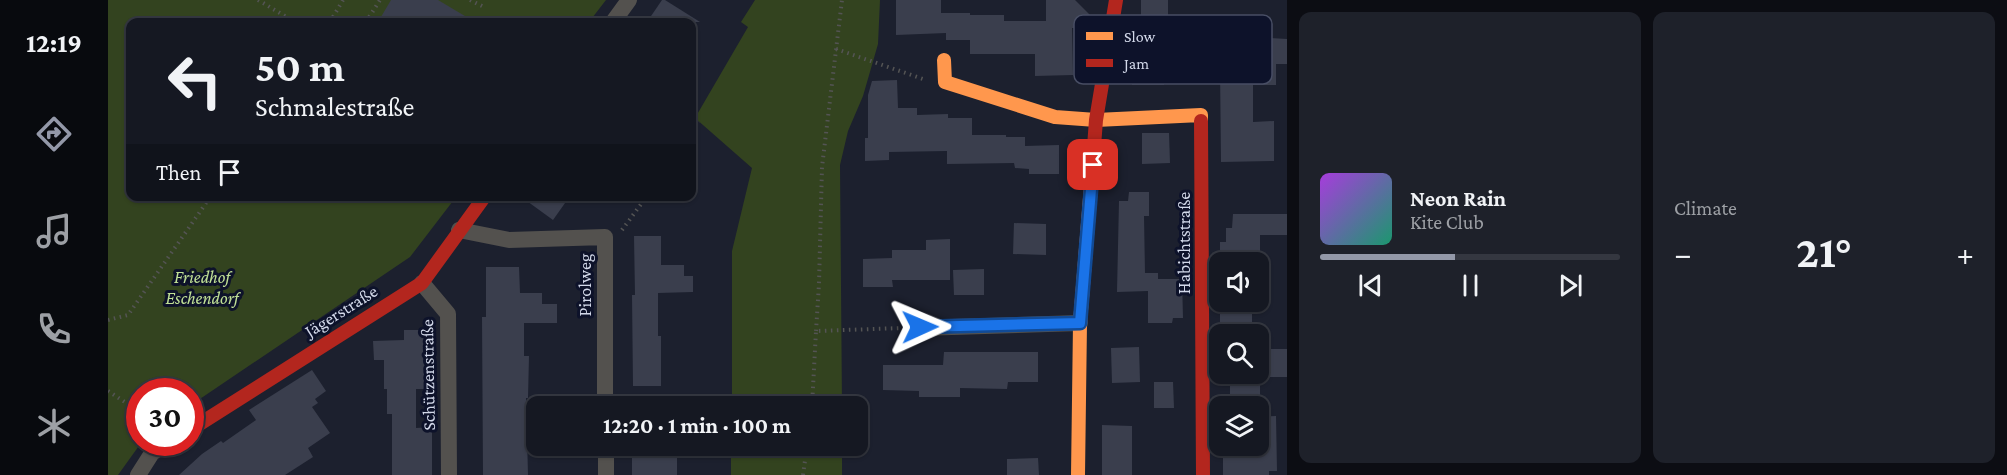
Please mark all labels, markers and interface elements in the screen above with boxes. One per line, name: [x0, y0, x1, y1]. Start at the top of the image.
legend: [1074, 15, 1272, 84]
text: 12:19: [26, 28, 82, 58]
text: Slow: [1124, 28, 1156, 45]
icon: left: [156, 42, 234, 120]
text: 50 m: [255, 43, 345, 90]
text: Jam: [1122, 55, 1149, 73]
text: Schmalestraße: [255, 92, 414, 122]
icon: directions: [33, 113, 75, 155]
pin: [1067, 139, 1118, 190]
icon: arrive: [1076, 148, 1109, 181]
icon: arrive: [213, 156, 246, 189]
text: Then: [156, 160, 201, 185]
text: Neon Rain: [1410, 186, 1506, 211]
street label: Habichtstraße: [1174, 192, 1194, 294]
text: Climate: [1674, 197, 1737, 219]
icon: music: [33, 210, 75, 252]
text: Kite Club: [1410, 211, 1484, 233]
text: 21°: [1796, 227, 1852, 277]
text: −: [1674, 235, 1691, 272]
text: +: [1957, 235, 1974, 272]
map controls: [1209, 252, 1269, 456]
button: sound: [1209, 252, 1269, 312]
street label: Pirolweg: [575, 253, 595, 317]
park label: Friedhof Eschendorf: [165, 267, 241, 308]
icon: previous: [1354, 269, 1387, 302]
icon: pause: [1454, 269, 1487, 302]
icon: next: [1554, 269, 1587, 302]
street label: Jägerstraße: [299, 281, 381, 342]
position arrow: [888, 295, 952, 359]
icon: phone: [33, 308, 75, 350]
street label: Schützenstraße: [417, 319, 439, 431]
button: search: [1209, 324, 1269, 384]
speed limit sign: 30: [126, 378, 204, 456]
button: layers: [1209, 396, 1269, 456]
icon: climate: [33, 405, 75, 447]
text: 12:20 · 1 min · 100 m: [603, 413, 791, 438]

